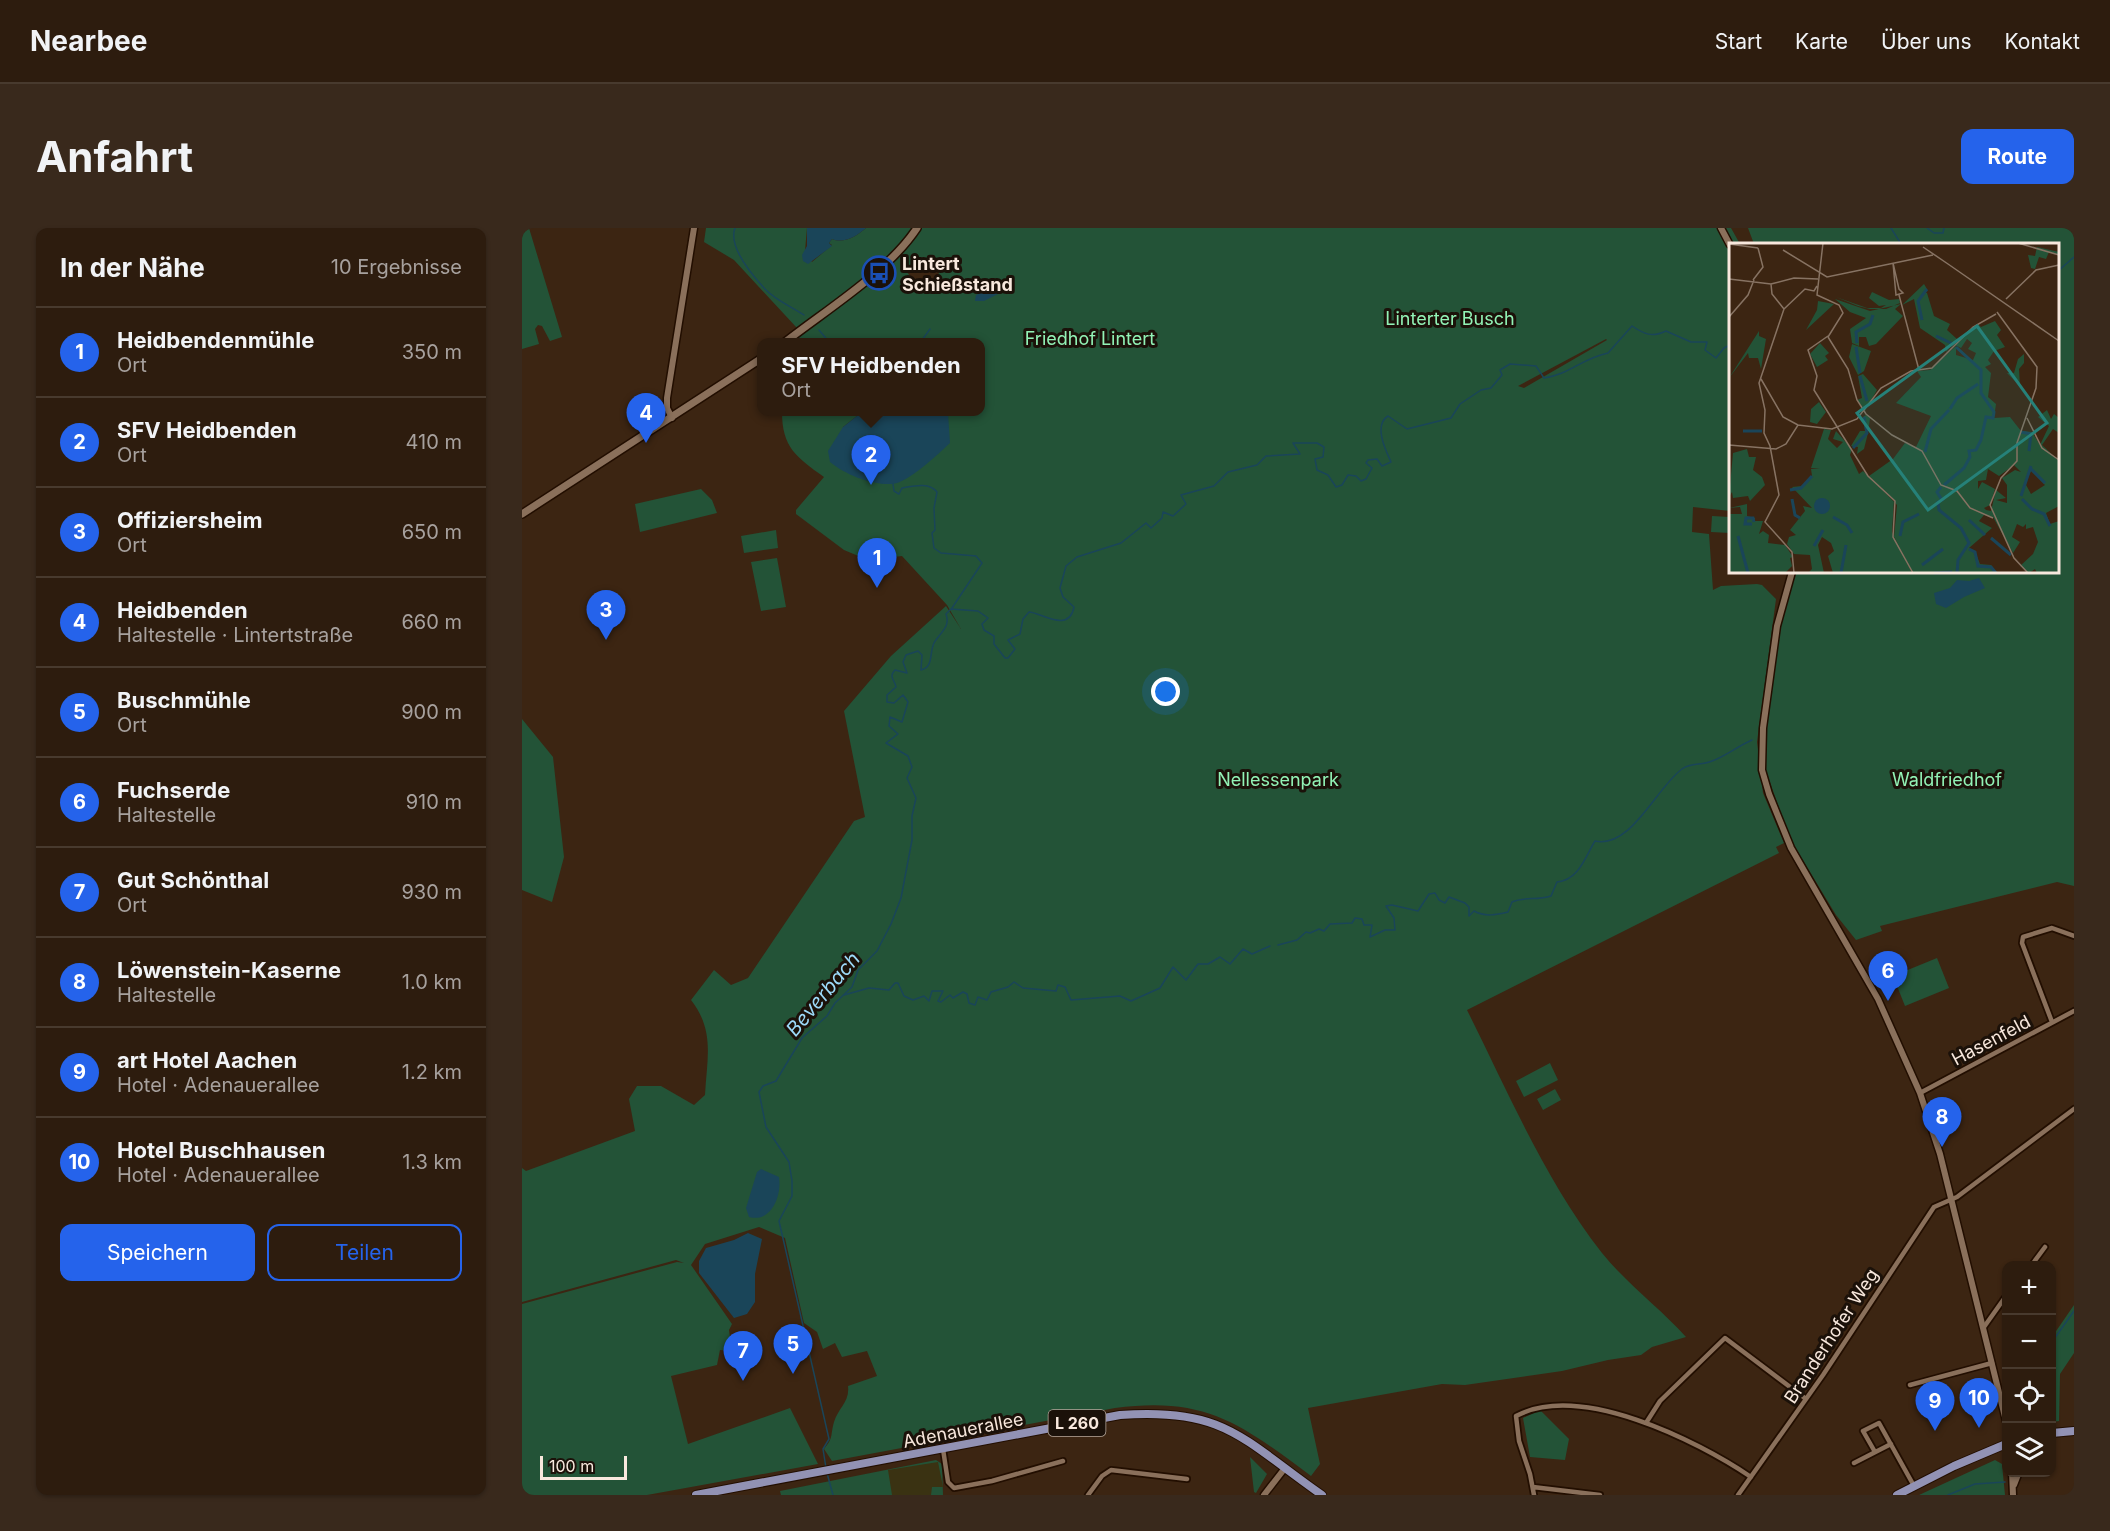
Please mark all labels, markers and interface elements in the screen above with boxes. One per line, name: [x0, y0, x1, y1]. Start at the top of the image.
text: Nearbee: [30, 24, 147, 58]
text: Start: [1715, 29, 1762, 54]
text: Karte: [1795, 29, 1848, 54]
text: Über uns: [1881, 29, 1972, 54]
text: Kontakt: [2005, 29, 2080, 54]
button: Route: [1961, 129, 2074, 184]
text: Anfahrt: [36, 131, 193, 182]
inset map: [1729, 243, 2059, 573]
text: In der Nähe: [60, 252, 205, 283]
place label: Lintert Schießstand: [902, 253, 1013, 295]
text: 10 Ergebnisse: [331, 255, 462, 279]
bus stop icon: Lintert Schießstand: [861, 255, 897, 291]
park label: Linterter Busch: [1385, 308, 1515, 329]
text: Heidbendenmühle: [117, 327, 314, 353]
park label: Friedhof Lintert: [1025, 328, 1155, 349]
popup: [757, 338, 985, 416]
text: 1: [75, 340, 84, 364]
text: 350 m: [402, 340, 462, 364]
text: SFV Heidbenden: [781, 352, 961, 378]
text: Ort: [117, 353, 147, 377]
text: Ort: [781, 378, 811, 402]
pin: 4: [626, 394, 666, 443]
text: SFV Heidbenden: [117, 417, 297, 443]
text: 2: [73, 430, 86, 454]
text: 410 m: [406, 430, 462, 454]
pin: 2: [852, 436, 890, 485]
text: Ort: [117, 443, 147, 467]
text: Offiziersheim: [117, 507, 262, 533]
text: 3: [73, 520, 86, 544]
text: 650 m: [402, 520, 462, 544]
text: Ort: [117, 533, 147, 557]
pin: 1: [858, 538, 896, 588]
pin: 3: [586, 590, 626, 640]
text: Heidbenden: [117, 597, 248, 623]
text: 4: [73, 610, 86, 634]
text: 660 m: [401, 610, 462, 634]
text: Haltestelle · Lintertstraße: [117, 623, 353, 647]
your location: [1151, 677, 1180, 706]
text: Buschmühle: [117, 687, 251, 713]
text: 5: [73, 700, 86, 724]
text: 900 m: [401, 700, 462, 724]
text: Ort: [117, 713, 147, 737]
park label: Nellessenpark: [1217, 769, 1339, 790]
park label: Waldfriedhof: [1892, 769, 2002, 790]
text: Fuchserde: [117, 777, 230, 803]
text: 6: [73, 790, 86, 814]
text: 910 m: [406, 790, 462, 814]
text: Haltestelle: [117, 803, 216, 827]
text: Gut Schönthal: [117, 867, 269, 893]
text: 7: [74, 880, 85, 904]
text: 930 m: [401, 880, 462, 904]
text: Ort: [117, 893, 147, 917]
water label: Beverbach: [781, 947, 865, 1041]
pin: 6: [1868, 952, 1908, 1001]
text: Löwenstein-Kaserne: [117, 957, 341, 983]
text: 8: [73, 970, 86, 994]
text: 1.0 km: [402, 970, 462, 994]
text: Haltestelle: [117, 983, 216, 1007]
street label: Hasenfeld: [1948, 1011, 2034, 1069]
text: art Hotel Aachen: [117, 1047, 297, 1073]
text: 9: [73, 1060, 86, 1084]
text: 1.2 km: [402, 1060, 462, 1084]
text: Hotel · Adenauerallee: [117, 1073, 320, 1097]
pin: 8: [1922, 1098, 1962, 1147]
text: Hotel Buschhausen: [117, 1137, 326, 1163]
text: 10: [68, 1150, 91, 1174]
text: 1.3 km: [402, 1150, 462, 1174]
text: Hotel · Adenauerallee: [117, 1163, 320, 1187]
button: Speichern: [60, 1224, 255, 1281]
button: Teilen: [267, 1224, 462, 1281]
map controls: [2002, 1261, 2056, 1477]
button: +: [2002, 1261, 2056, 1315]
street label: Branderhofer Weg: [1780, 1265, 1882, 1407]
button: −: [2002, 1315, 2056, 1369]
pin: 5: [774, 1324, 812, 1374]
pin: 7: [724, 1332, 762, 1381]
button: locate: [2002, 1369, 2056, 1423]
pin: 10: [1960, 1378, 1998, 1428]
pin: 9: [1916, 1382, 1954, 1431]
street label: Adenauerallee: [901, 1408, 1025, 1452]
road number: L 260: [1048, 1410, 1106, 1436]
button: layers: [2002, 1423, 2056, 1477]
scale bar: [540, 1453, 627, 1480]
text: 100 m: [549, 1456, 594, 1476]

